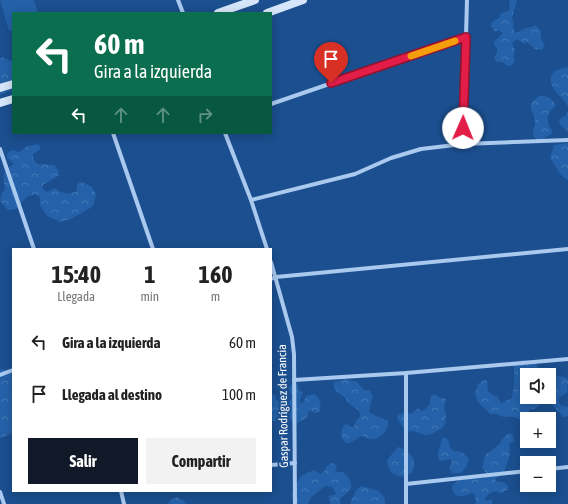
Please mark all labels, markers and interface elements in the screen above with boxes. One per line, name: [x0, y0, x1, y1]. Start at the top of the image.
icon: left: [28, 28, 80, 80]
text: 60 m: [94, 28, 144, 60]
pin: [314, 42, 348, 83]
icon: arrive: [320, 48, 342, 70]
text: Gira a la izquierda: [94, 61, 212, 82]
icon: left: [68, 104, 90, 126]
icon: ahead: [110, 104, 132, 126]
icon: ahead: [152, 104, 174, 126]
icon: right: [194, 104, 216, 126]
position arrow: [442, 107, 484, 149]
text: 15:40: [52, 261, 101, 288]
text: 1: [144, 261, 155, 288]
text: 160: [199, 261, 232, 288]
text: Llegada: [57, 289, 95, 304]
text: min: [140, 289, 159, 304]
text: m: [211, 289, 220, 304]
icon: left: [28, 331, 50, 353]
text: Gira a la izquierda: [62, 334, 160, 351]
text: 60 m: [229, 334, 256, 351]
street label: Gaspar Rodríguez de Francia: [275, 344, 291, 468]
map controls: [520, 368, 556, 492]
button: sound: [520, 368, 556, 404]
icon: arrive: [28, 383, 50, 405]
text: Llegada al destino: [62, 386, 162, 403]
text: 100 m: [222, 386, 256, 403]
button: +: [520, 412, 556, 448]
button: Salir: [28, 438, 138, 484]
button: Compartir: [146, 438, 256, 484]
button: −: [520, 456, 556, 492]

